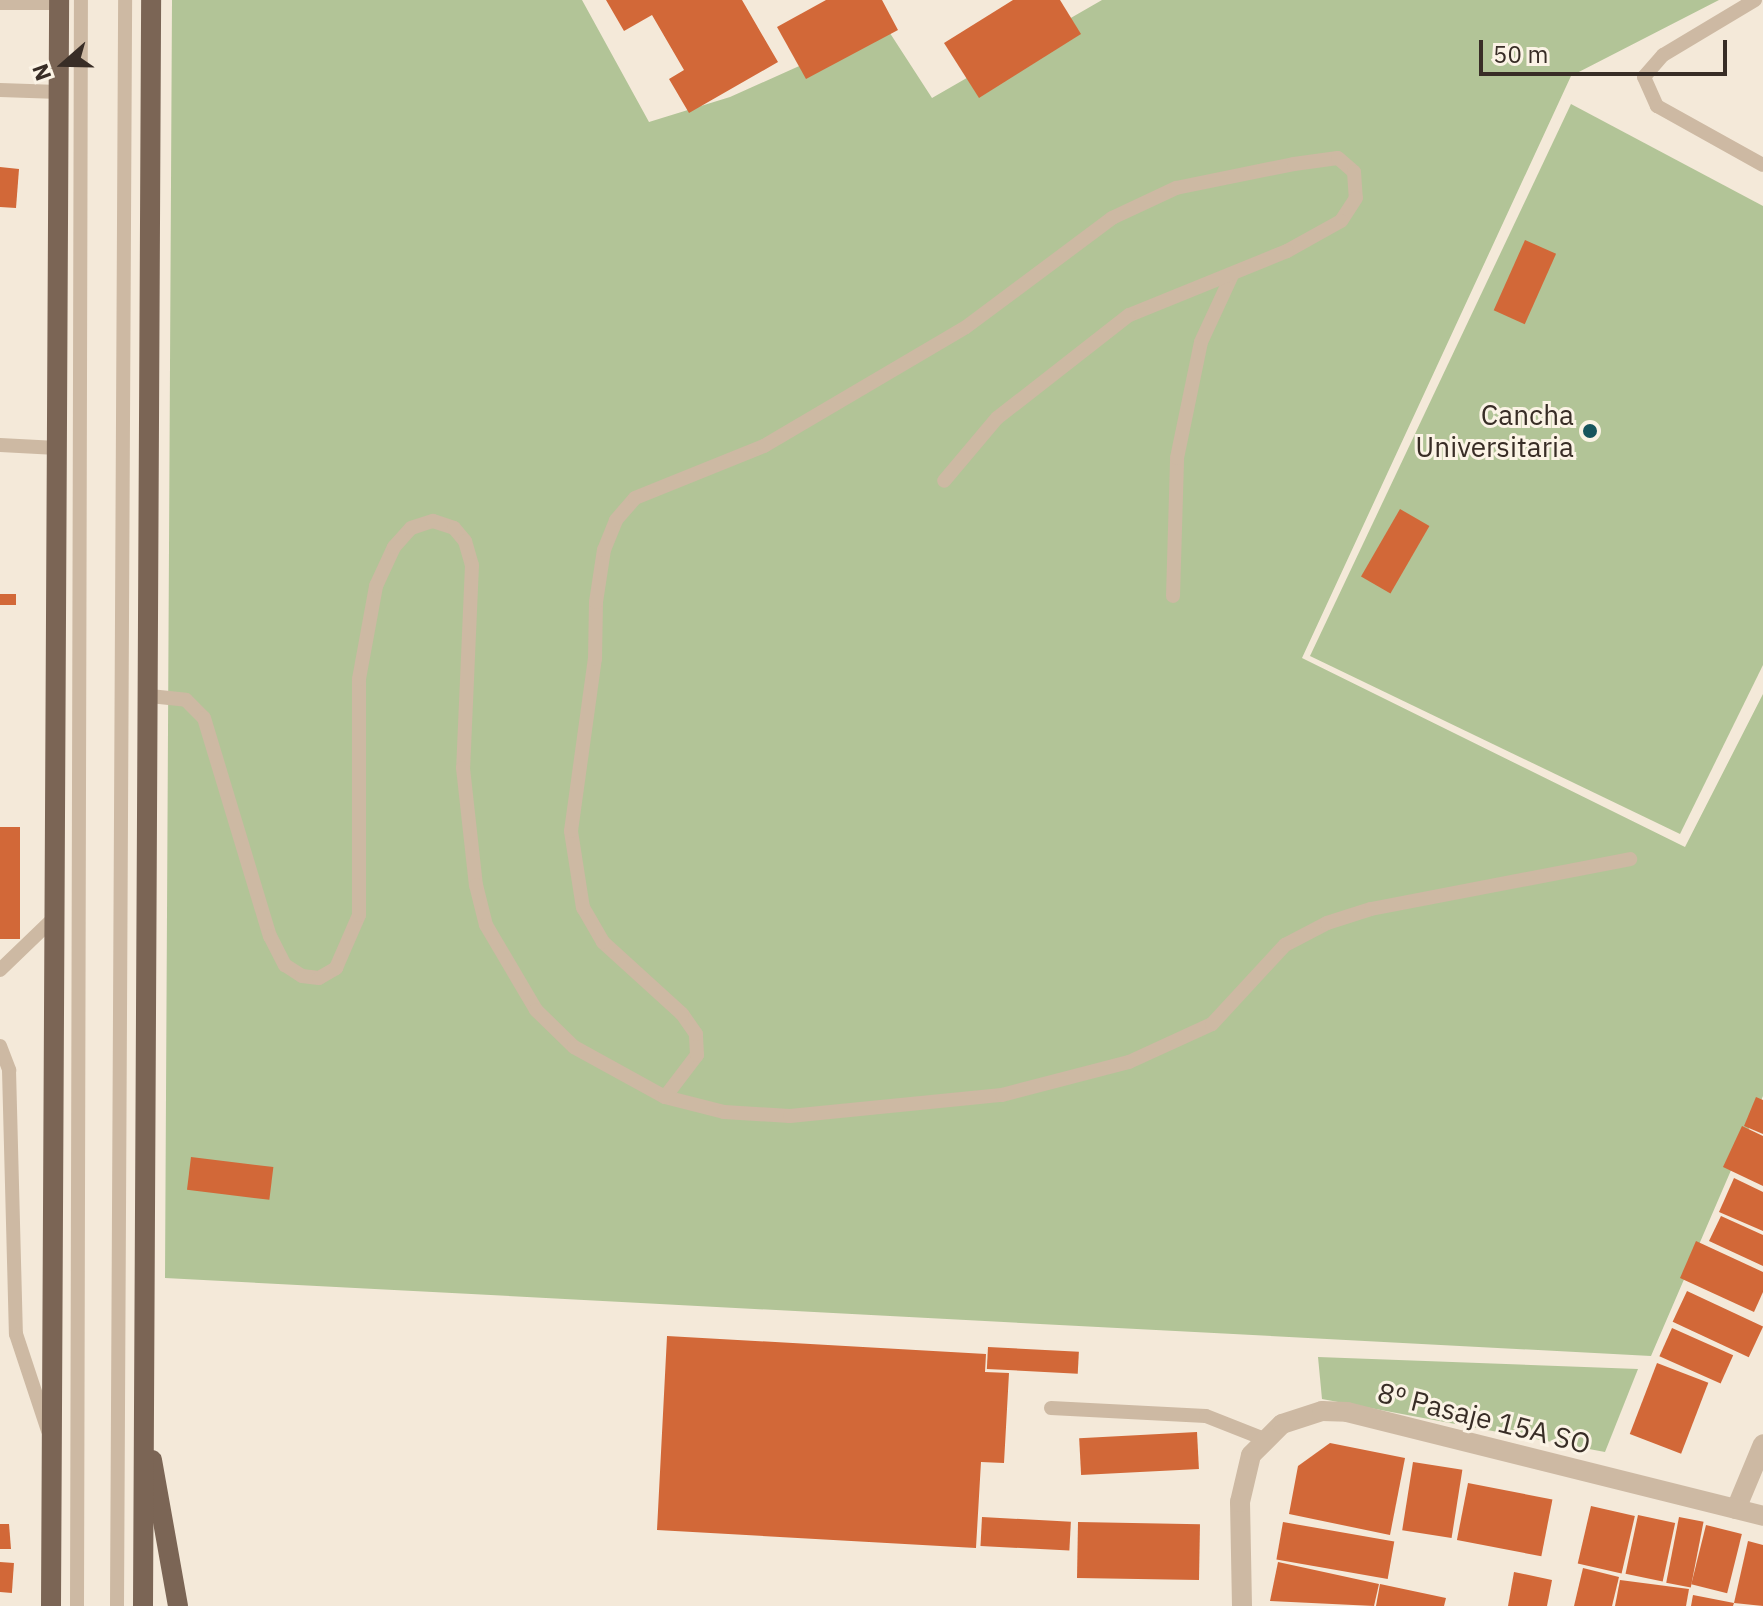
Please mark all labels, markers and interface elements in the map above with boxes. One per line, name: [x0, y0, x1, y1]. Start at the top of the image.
north arrow: [24, 24, 104, 104]
scale bar: [1483, 24, 1731, 74]
text: 50 m: [1493, 38, 1548, 70]
text: N: [25, 60, 57, 85]
place label: Cancha Universitaria: [1415, 398, 1574, 464]
marker: Cancha Universitaria: [1581, 422, 1599, 440]
street label: 8º Pasaje 15A SO: [1374, 1375, 1594, 1461]

